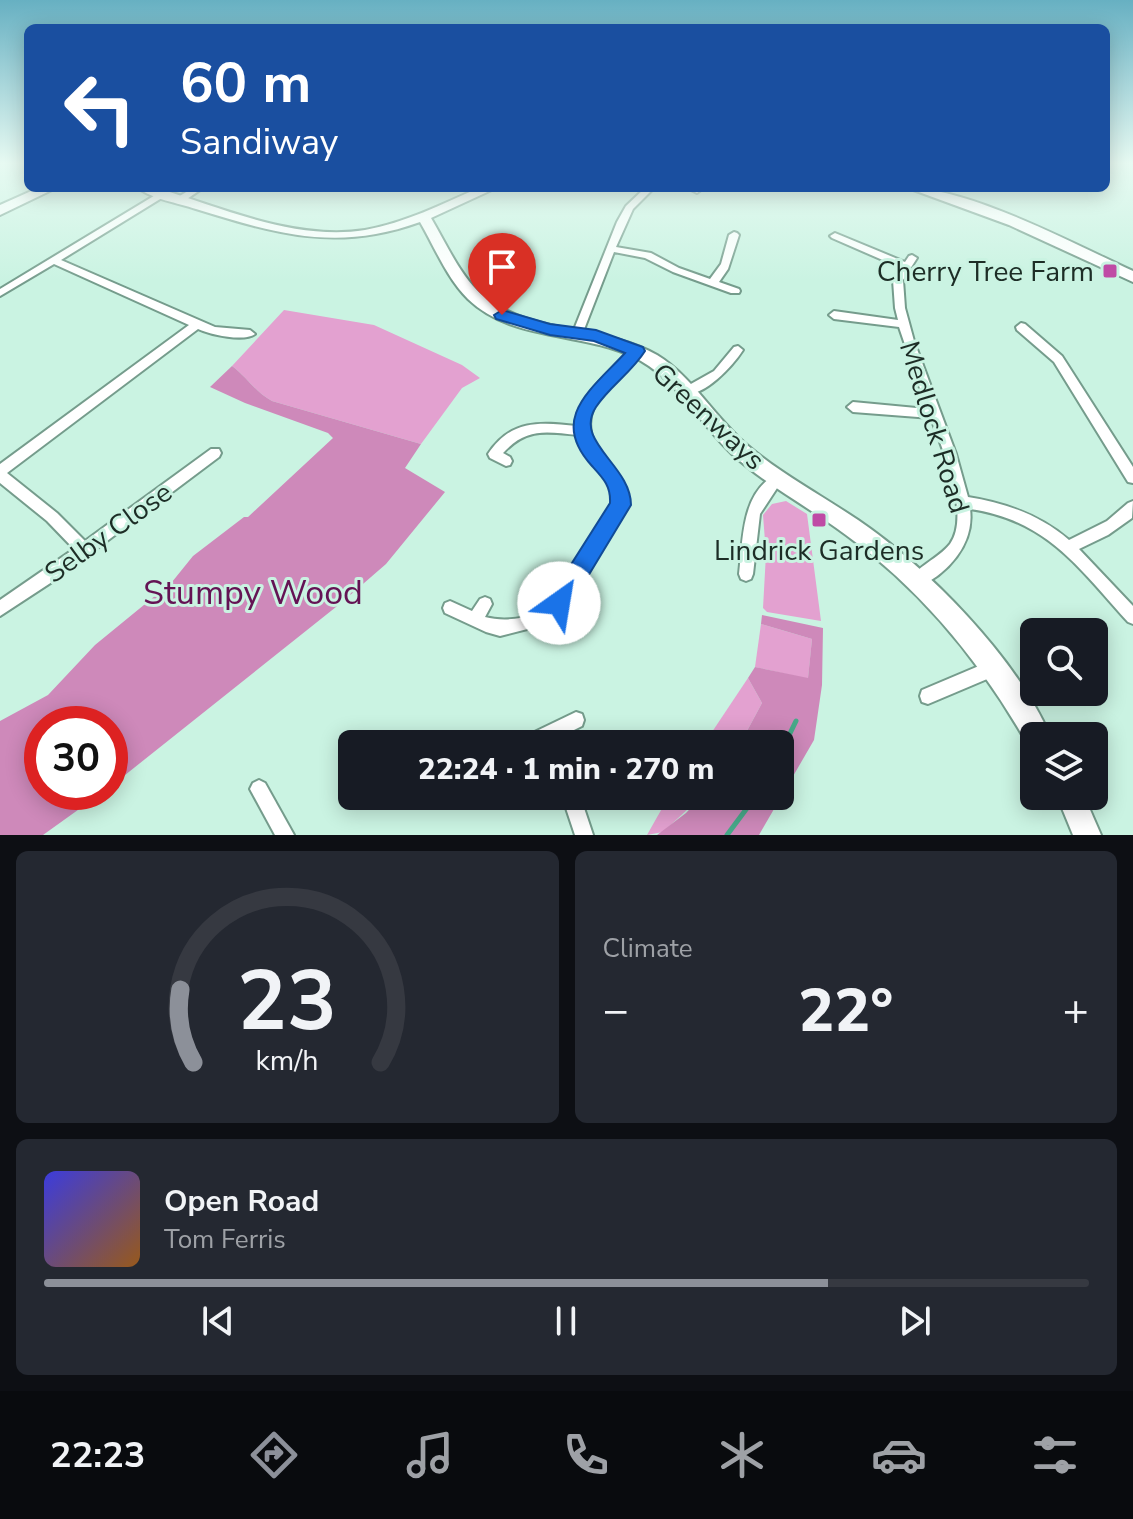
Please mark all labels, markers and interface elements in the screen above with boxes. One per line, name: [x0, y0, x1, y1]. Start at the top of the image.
text: 60 m: [180, 45, 311, 122]
icon: left: [48, 56, 152, 160]
text: Sandiway: [180, 118, 338, 167]
pin: [468, 233, 536, 315]
icon: arrive: [480, 245, 524, 289]
place label: Cherry Tree Farm: [877, 253, 1094, 291]
marker: Cherry Tree Farm: [1101, 262, 1119, 280]
street label: Medlock Road: [890, 337, 978, 518]
street label: Greenways: [644, 355, 773, 479]
street label: Selby Close: [37, 474, 180, 592]
marker: Lindrick Gardens: [810, 511, 828, 529]
place label: Lindrick Gardens: [714, 532, 924, 570]
position arrow: [517, 561, 601, 645]
park label: Stumpy Wood: [143, 570, 363, 616]
map controls: [1020, 618, 1108, 810]
button: search: [1020, 618, 1108, 706]
speed limit sign: 30: [24, 706, 128, 810]
button: layers: [1020, 722, 1108, 810]
text: 22:24 · 1 min · 270 m: [418, 749, 714, 790]
text: Climate: [603, 931, 693, 966]
text: 23: [237, 945, 337, 1058]
text: 22°: [798, 970, 893, 1052]
text: −: [603, 981, 629, 1041]
text: +: [1063, 981, 1089, 1041]
text: km/h: [256, 1041, 319, 1080]
text: Open Road: [164, 1181, 319, 1222]
text: Tom Ferris: [164, 1222, 286, 1257]
icon: previous: [196, 1299, 240, 1343]
icon: pause: [544, 1299, 588, 1343]
icon: next: [893, 1299, 937, 1343]
icon: directions: [246, 1427, 302, 1483]
icon: music: [402, 1427, 458, 1483]
icon: phone: [558, 1427, 614, 1483]
icon: climate: [714, 1427, 770, 1483]
icon: car: [871, 1427, 927, 1483]
icon: filters: [1027, 1427, 1083, 1483]
text: 22:23: [50, 1431, 145, 1480]

